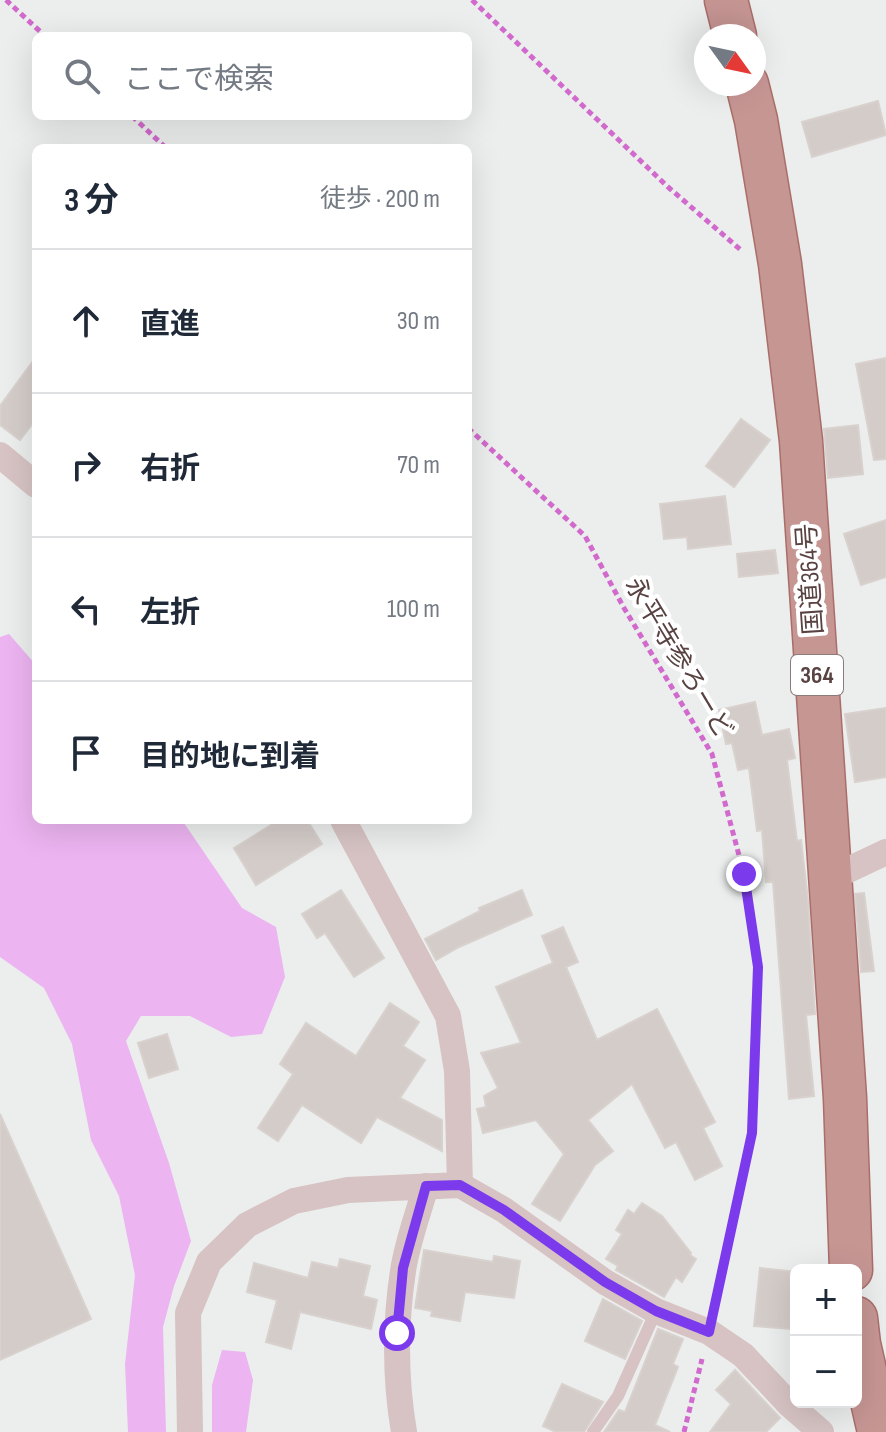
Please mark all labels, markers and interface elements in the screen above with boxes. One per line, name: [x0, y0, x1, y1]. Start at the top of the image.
north arrow: [694, 24, 766, 96]
search box: [32, 32, 472, 120]
icon: search: [60, 54, 104, 98]
text: ここで検索: [124, 62, 274, 98]
text: 3 分: [64, 180, 119, 221]
text: 徒歩 · 200 m: [320, 184, 440, 215]
icon: ahead: [64, 299, 108, 343]
text: 30 m: [397, 306, 440, 337]
text: 直進: [140, 307, 200, 343]
icon: right: [64, 443, 108, 487]
text: 70 m: [397, 450, 440, 481]
text: 右折: [140, 451, 200, 487]
street label: 国道364号: [792, 522, 830, 636]
street label: 永平寺参ろーど: [618, 572, 738, 744]
icon: left: [64, 587, 108, 631]
text: 100 m: [387, 594, 440, 625]
text: 左折: [140, 595, 200, 631]
road number: 364: [791, 655, 843, 695]
icon: arrive: [64, 731, 108, 775]
text: 目的地に到着: [140, 739, 320, 775]
route end: [726, 856, 762, 892]
map controls: [790, 1264, 862, 1408]
button: +: [790, 1264, 862, 1336]
route start: [379, 1315, 415, 1351]
button: −: [790, 1336, 862, 1408]

